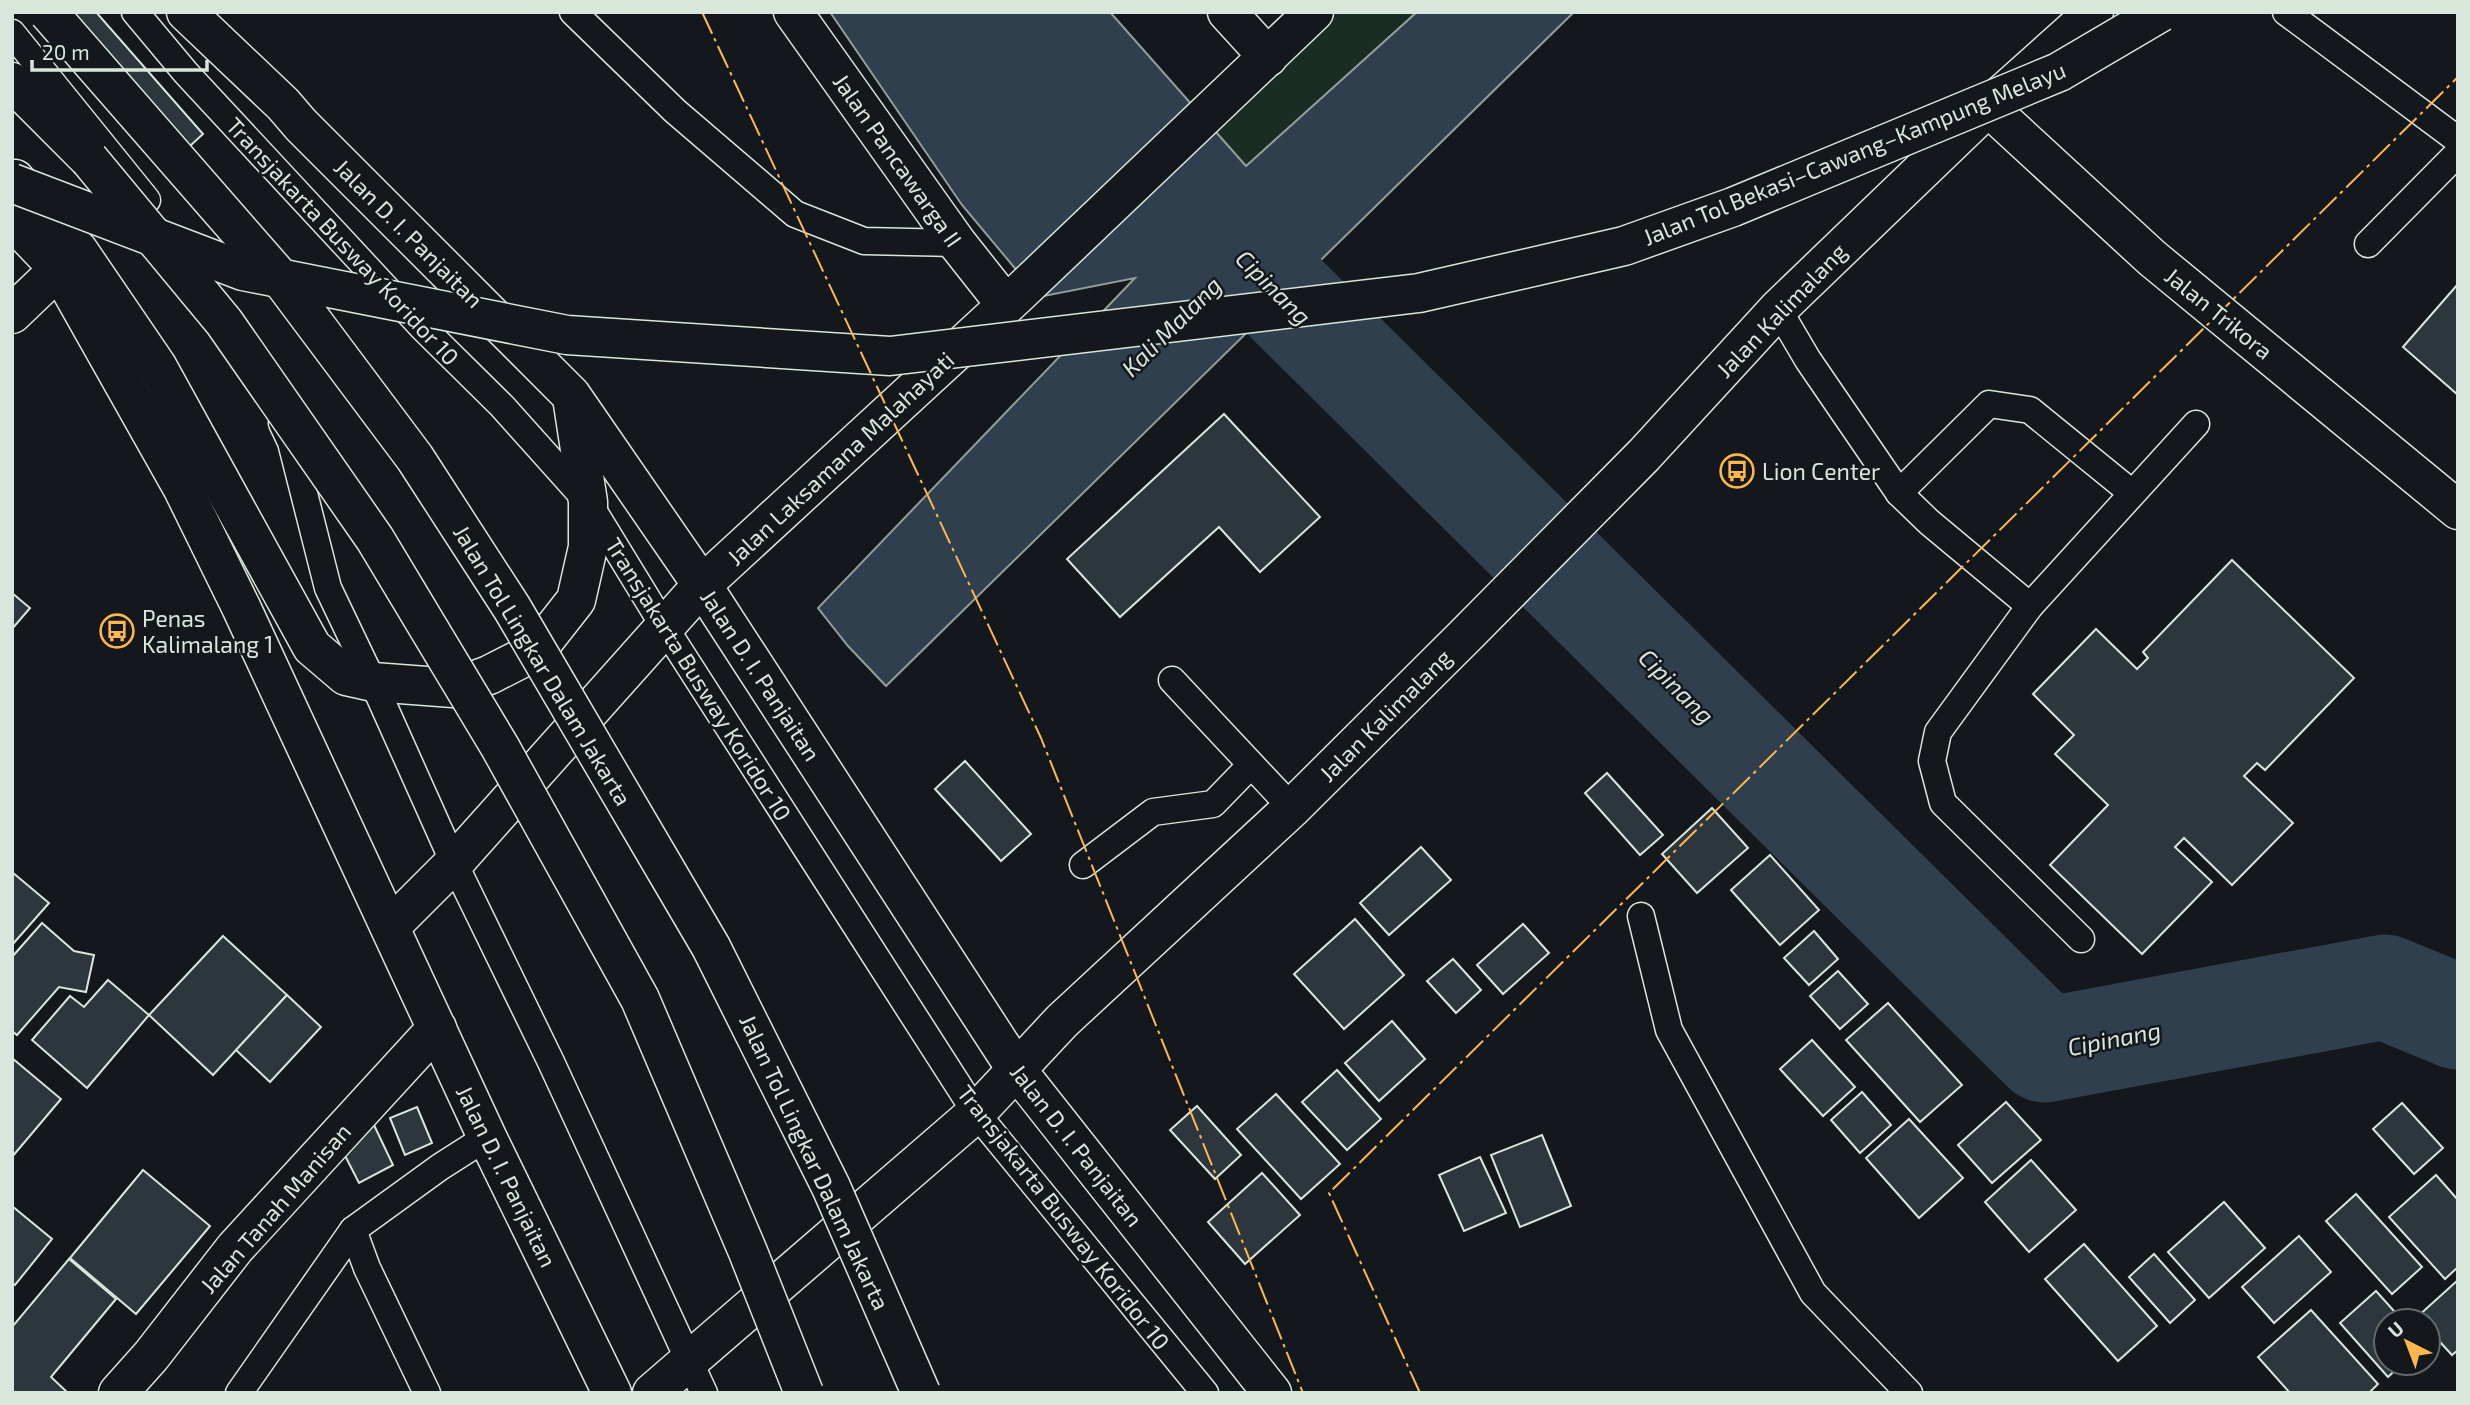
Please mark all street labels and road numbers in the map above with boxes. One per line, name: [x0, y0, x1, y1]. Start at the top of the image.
street label: Jalan Tol Bekasi–Cawang–Kampung Melayu: [1639, 55, 2069, 251]
street label: Jalan Pancawarga II: [828, 68, 968, 252]
street label: Transjakarta Busway Koridor 10: [221, 111, 465, 371]
street label: Jalan D. I. Panjaitan: [329, 153, 489, 313]
street label: Jalan Kalimalang: [1710, 237, 1852, 383]
street label: Jalan Trikora: [2160, 261, 2278, 365]
street label: Jalan Laksamana Malahayati: [721, 345, 959, 571]
street label: Jalan Tol Lingkar Dalam Jakarta: [448, 520, 638, 810]
street label: Transjakarta Busway Koridor 10: [600, 532, 798, 826]
street label: Jalan D. I. Panjaitan: [695, 584, 827, 766]
street label: Jalan Kalimalang: [1313, 643, 1457, 787]
street label: Jalan Tol Lingkar Dalam Jakarta: [734, 1010, 896, 1314]
street label: Jalan D. I. Panjaitan: [1005, 1058, 1149, 1232]
street label: Transjakarta Busway Koridor 10: [952, 1079, 1176, 1355]
street label: Jalan D. I. Panjaitan: [451, 1081, 563, 1271]
street label: Jalan Tanah Manisan: [194, 1117, 356, 1299]

